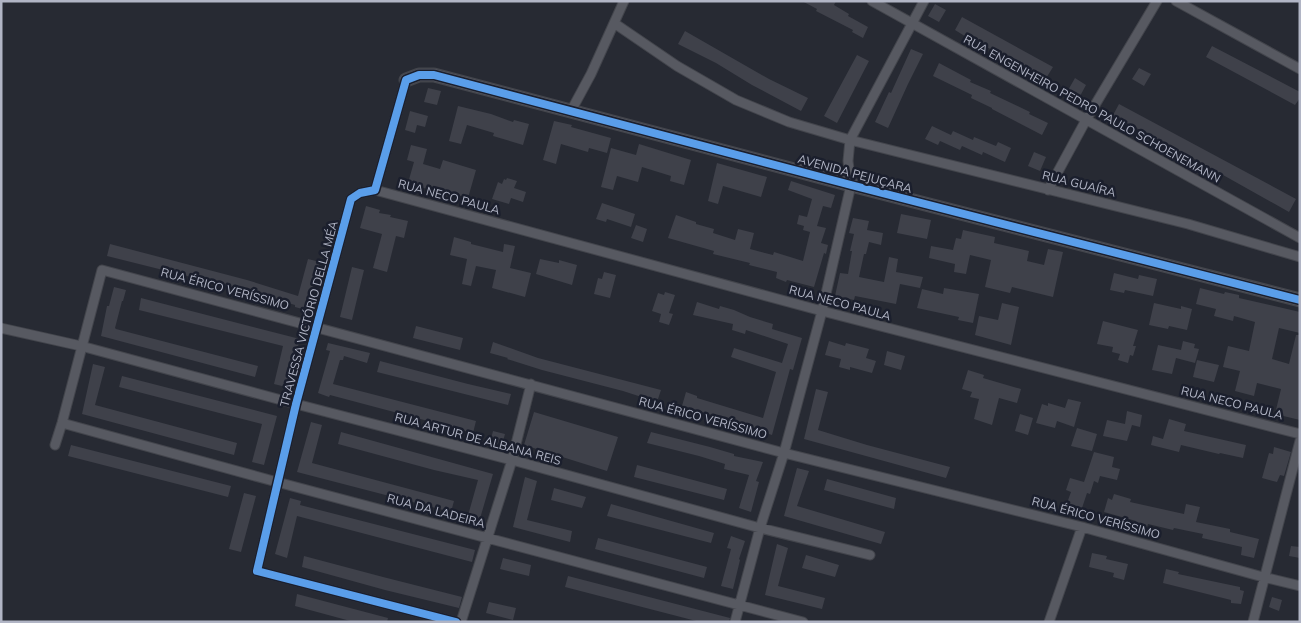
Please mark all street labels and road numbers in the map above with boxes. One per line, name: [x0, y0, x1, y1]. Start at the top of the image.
street label: RUA ENGENHEIRO PEDRO PAULO SCHOENEMANN: [961, 31, 1223, 186]
street label: AVENIDA PEJUÇARA: [796, 151, 914, 196]
street label: RUA GUAÍRA: [1041, 167, 1118, 200]
street label: RUA NECO PAULA: [397, 176, 502, 217]
street label: TRAVESSA VICTÓRIO DELLA MÉA: [276, 219, 341, 409]
street label: RUA ÉRICO VERÍSSIMO: [159, 264, 291, 313]
street label: RUA NECO PAULA: [788, 282, 893, 323]
street label: RUA NECO PAULA: [1179, 383, 1285, 423]
street label: RUA ÉRICO VERÍSSIMO: [637, 393, 769, 442]
street label: RUA ARTUR DE ALBANA REIS: [393, 409, 563, 468]
street label: RUA DA LADEIRA: [385, 490, 487, 531]
street label: RUA ÉRICO VERÍSSIMO: [1030, 493, 1162, 542]

